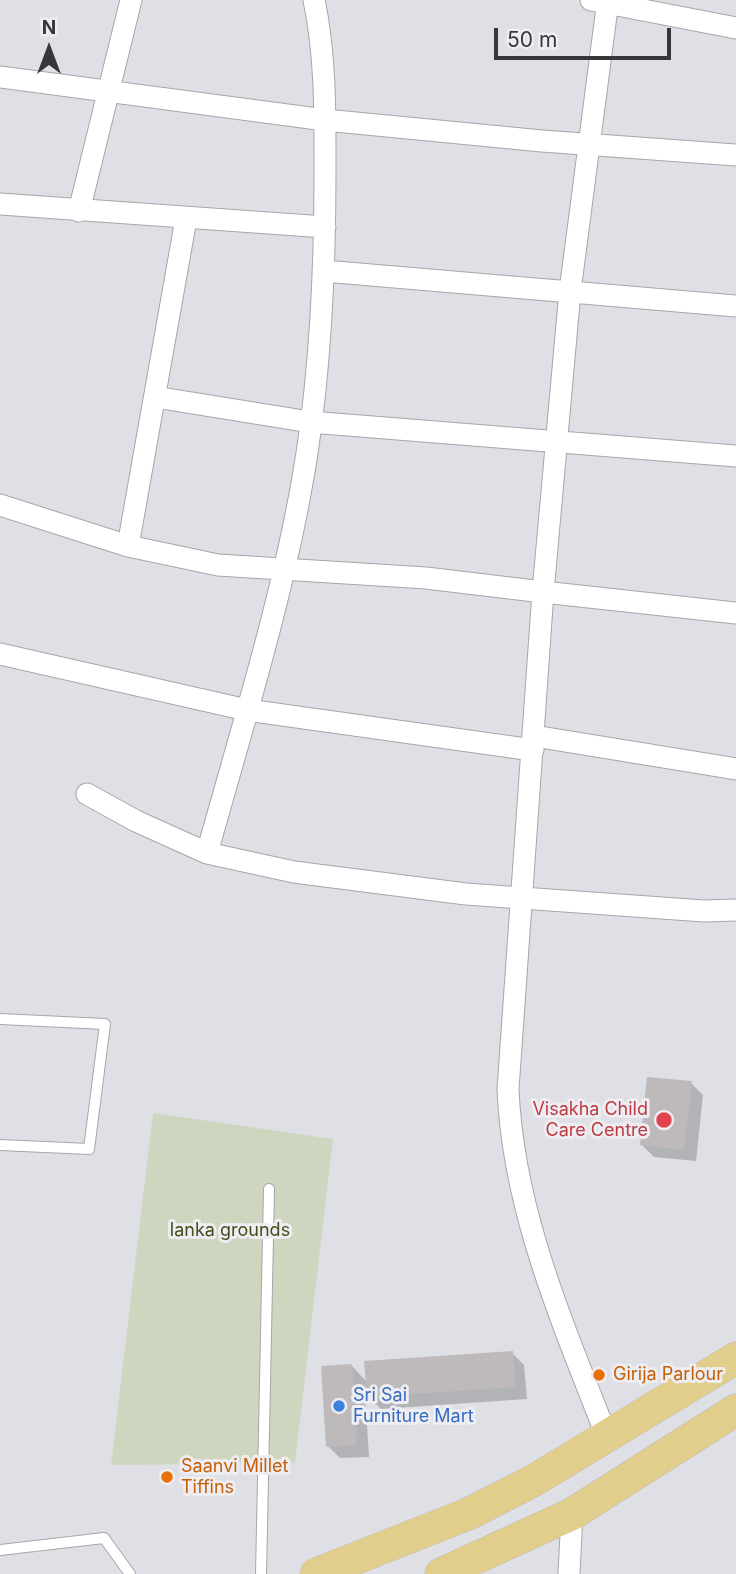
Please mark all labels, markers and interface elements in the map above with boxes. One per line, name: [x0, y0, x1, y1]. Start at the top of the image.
north arrow: [14, 14, 84, 84]
scale bar: [498, 14, 675, 58]
text: N: [42, 16, 56, 39]
text: 50 m: [507, 27, 557, 52]
place label: Visakha Child Care Centre: [532, 1099, 648, 1142]
marker: Visakha Child Care Centre: [654, 1110, 674, 1130]
park label: lanka grounds: [170, 1220, 290, 1242]
place label: Girija Parlour: [613, 1364, 723, 1386]
marker: Girija Parlour: [591, 1367, 607, 1383]
place label: Sri Sai Furniture Mart: [353, 1385, 474, 1428]
marker: Sri Sai Furniture Mart: [331, 1398, 347, 1414]
place label: Saanvi Millet Tiffins: [181, 1456, 288, 1498]
marker: Saanvi Millet Tiffins: [159, 1469, 175, 1485]

